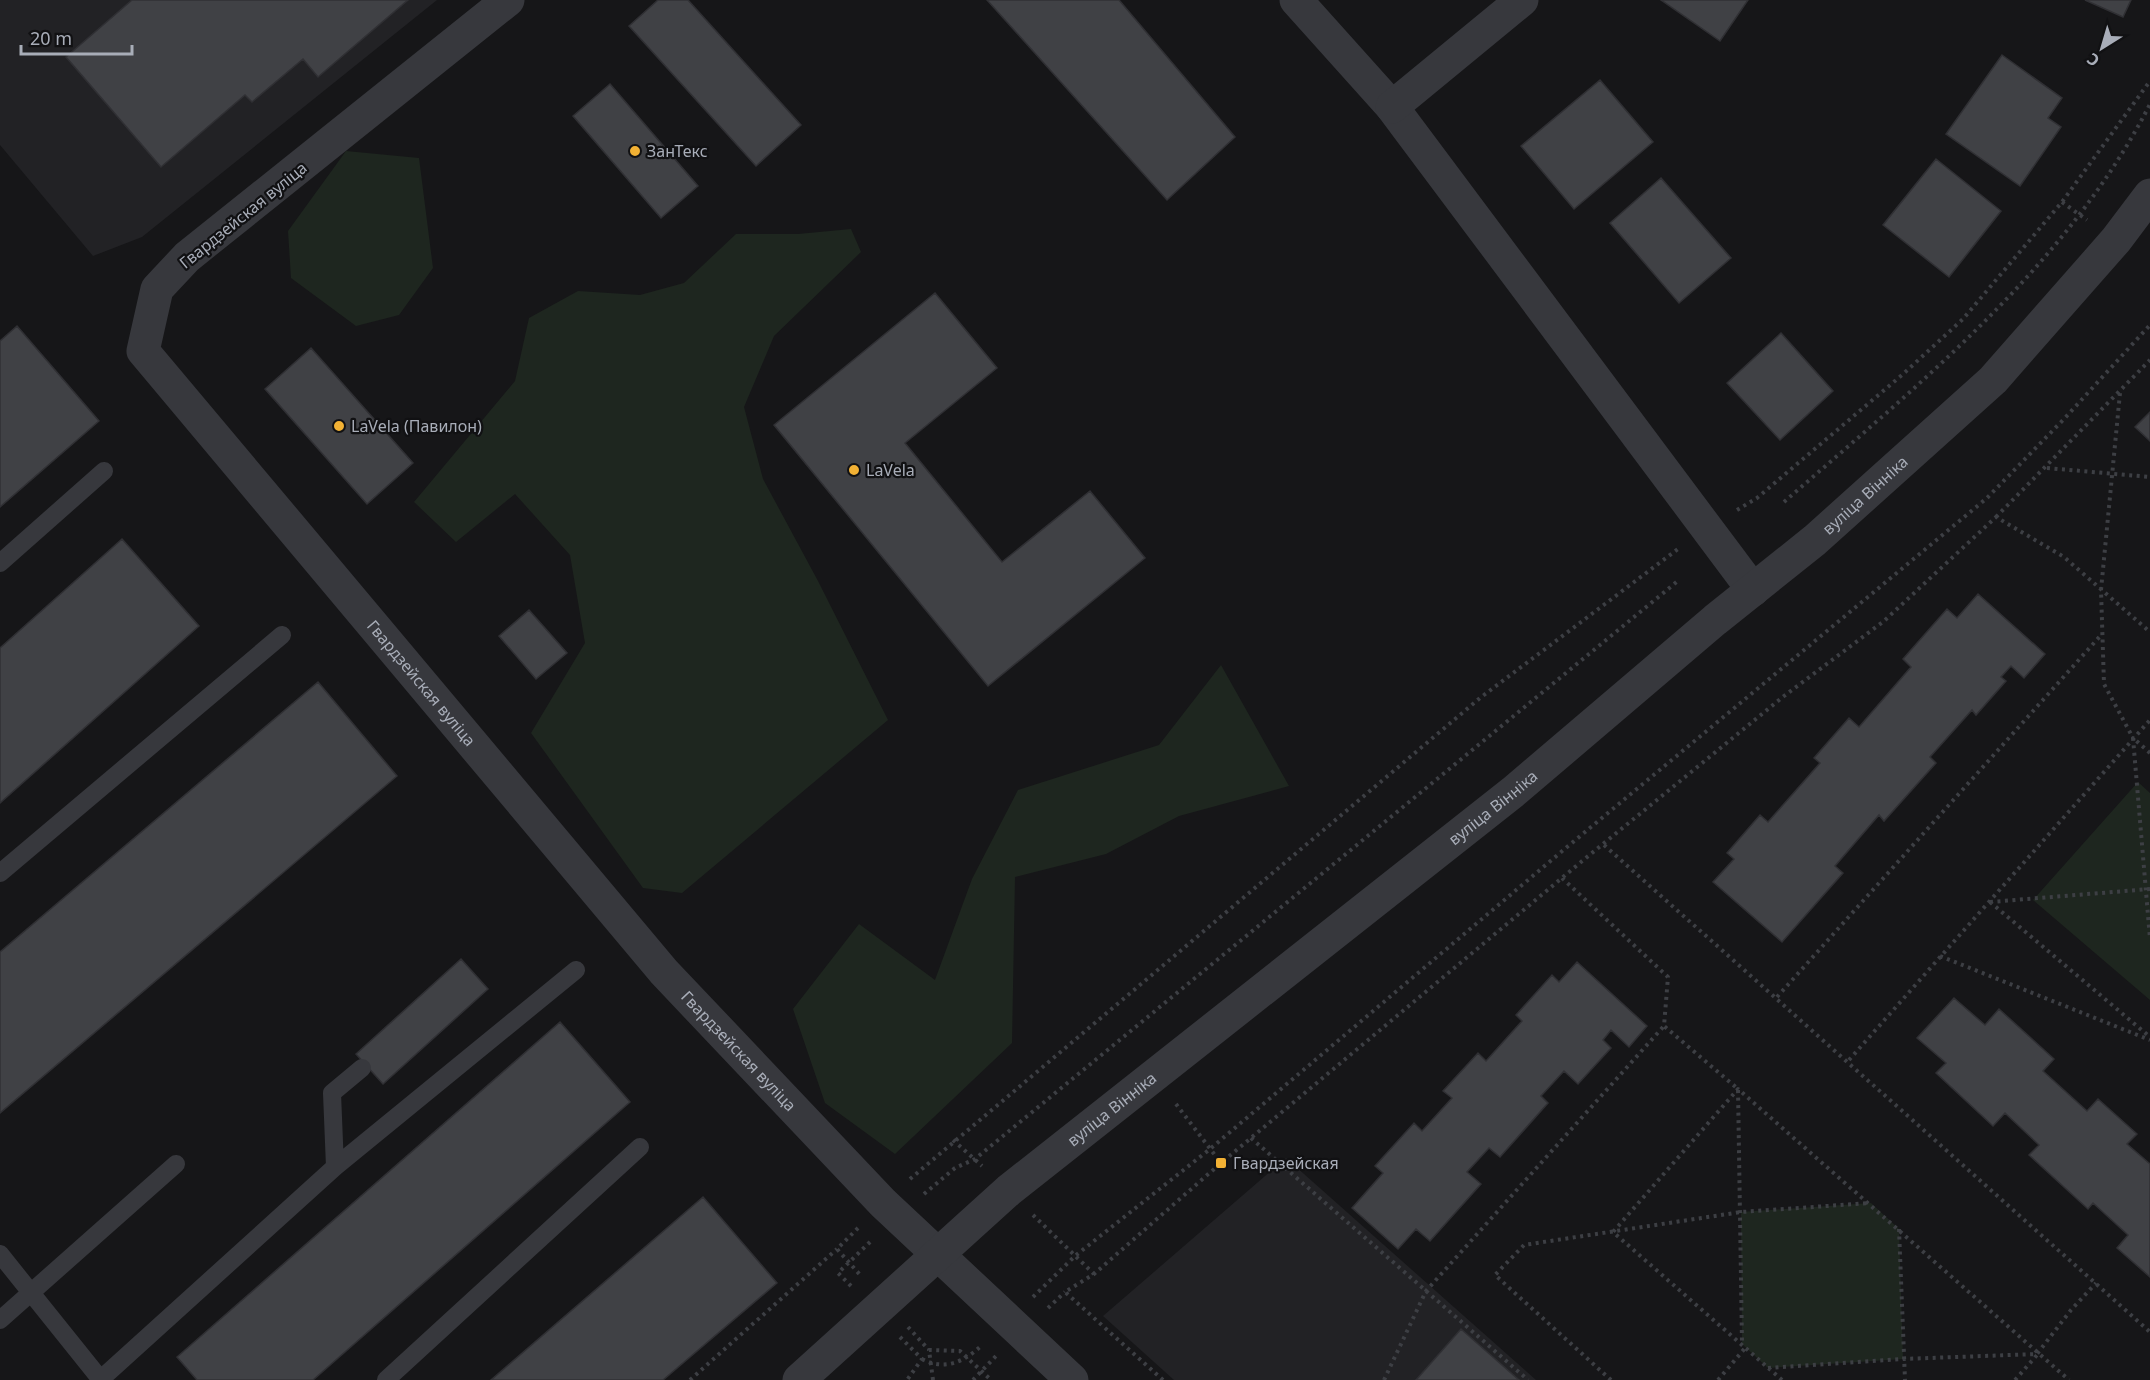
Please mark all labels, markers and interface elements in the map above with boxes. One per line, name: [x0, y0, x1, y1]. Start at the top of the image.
scale bar: [21, 18, 132, 56]
north arrow: [2072, 18, 2132, 78]
text: 20 m: [30, 26, 72, 50]
text: С: [2082, 48, 2104, 72]
place label: ЗанТекс: [647, 140, 708, 162]
marker: ЗанТекс: [628, 144, 642, 158]
street label: Гвардзейская вуліца: [175, 157, 311, 273]
place label: LaVela (Павилон): [351, 415, 482, 437]
marker: LaVela (Павилон): [332, 419, 346, 433]
street label: вуліца Вінніка: [1817, 451, 1913, 539]
place label: LaVela: [866, 459, 915, 481]
marker: LaVela: [847, 463, 861, 477]
street label: Гвардзейская вуліца: [362, 615, 481, 751]
street label: вуліца Вінніка: [1444, 765, 1542, 850]
street label: Гвардзейская вуліца: [676, 986, 801, 1116]
street label: вуліца Вінніка: [1062, 1067, 1161, 1151]
place label: Гвардзейская: [1233, 1152, 1339, 1174]
marker: Гвардзейская: [1214, 1156, 1228, 1170]

